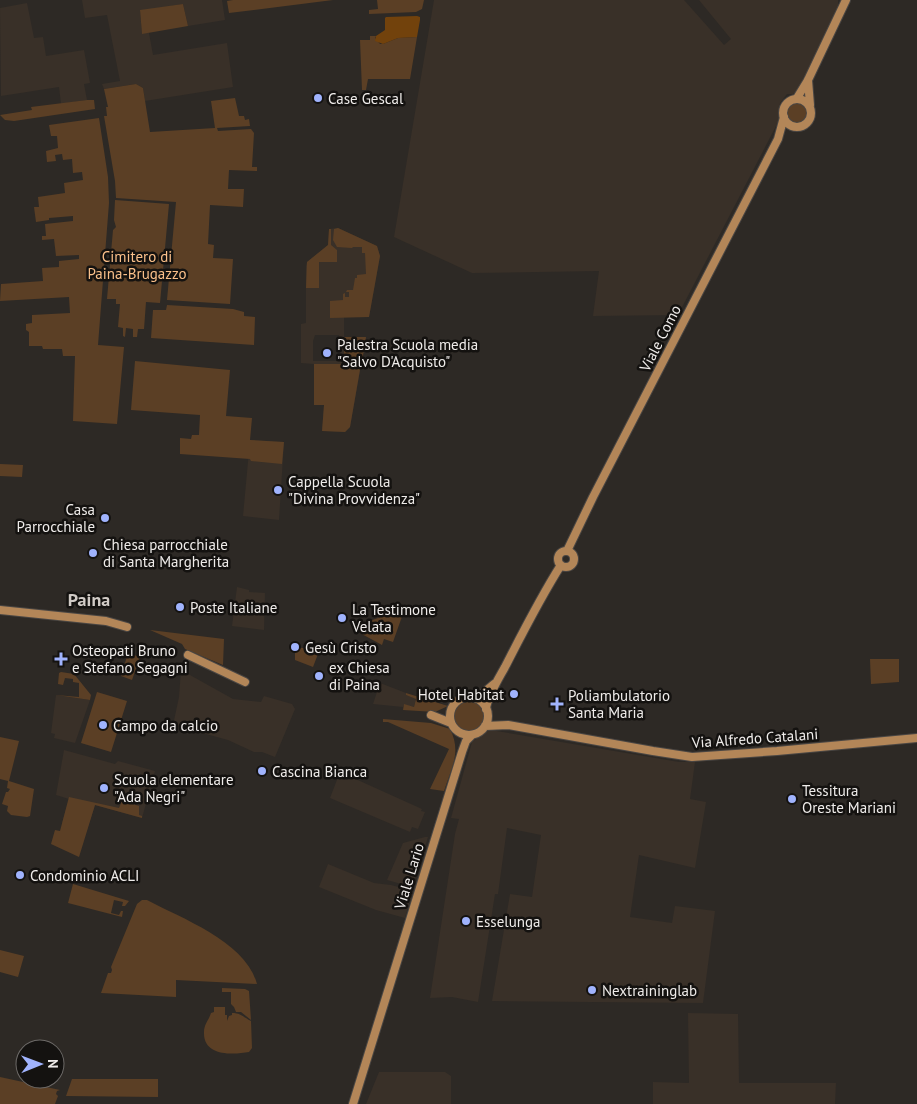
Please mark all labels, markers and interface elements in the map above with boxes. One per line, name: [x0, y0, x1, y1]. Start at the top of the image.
place label: Case Gescal: [328, 89, 404, 108]
marker: Case Gescal: [312, 92, 324, 104]
park label: Cimitero di Paina-Brugazzo: [87, 247, 187, 283]
street label: Viale Como: [635, 301, 685, 375]
place label: Palestra Scuola media "Salvo D'Acquisto": [337, 335, 478, 371]
marker: Palestra Scuola media "Salvo D'Acquisto": [321, 347, 333, 359]
place label: Cappella Scuola "Divina Provvidenza": [288, 472, 420, 508]
marker: Cappella Scuola "Divina Provvidenza": [272, 484, 284, 496]
place label: Casa Parrocchiale: [17, 500, 95, 536]
marker: Casa Parrocchiale: [99, 512, 111, 524]
place label: Chiesa parrocchiale di Santa Margherita: [103, 535, 229, 571]
marker: Chiesa parrocchiale di Santa Margherita: [87, 547, 99, 559]
district label: Paina: [68, 588, 110, 611]
place label: Poste Italiane: [190, 598, 277, 617]
place label: La Testimone Velata: [351, 600, 436, 636]
marker: Poste Italiane: [174, 601, 186, 613]
marker: La Testimone Velata: [336, 612, 348, 624]
place label: Gesù Cristo: [305, 638, 377, 657]
place label: Osteopati Bruno e Stefano Segagni: [72, 641, 188, 677]
marker: Gesù Cristo: [289, 641, 301, 653]
marker: Osteopati Bruno e Stefano Segagni: [54, 652, 68, 666]
place label: ex Chiesa di Paina: [329, 658, 390, 694]
marker: ex Chiesa di Paina: [313, 670, 325, 682]
place label: Hotel Habitat: [418, 685, 504, 704]
place label: Poliambulatorio Santa Maria: [568, 686, 670, 722]
marker: Hotel Habitat: [508, 688, 520, 700]
marker: Poliambulatorio Santa Maria: [550, 697, 564, 711]
place label: Campo da calcio: [113, 716, 218, 735]
marker: Campo da calcio: [97, 719, 109, 731]
street label: Via Alfredo Catalani: [690, 724, 819, 752]
place label: Cascina Bianca: [272, 762, 367, 781]
marker: Cascina Bianca: [256, 765, 268, 777]
place label: Scuola elementare "Ada Negri": [114, 770, 234, 806]
place label: Tessitura Oreste Mariani: [802, 781, 896, 817]
marker: Scuola elementare "Ada Negri": [98, 782, 110, 794]
marker: Tessitura Oreste Mariani: [786, 793, 798, 805]
street label: Viale Lario: [390, 841, 428, 912]
place label: Condominio ACLI: [30, 866, 139, 885]
marker: Condominio ACLI: [14, 869, 26, 881]
place label: Esselunga: [476, 912, 540, 931]
marker: Esselunga: [460, 915, 472, 927]
place label: Nextraininglab: [602, 981, 697, 1000]
marker: Nextraininglab: [586, 984, 598, 996]
north arrow: [15, 1039, 65, 1089]
text: N: [44, 1059, 62, 1069]

